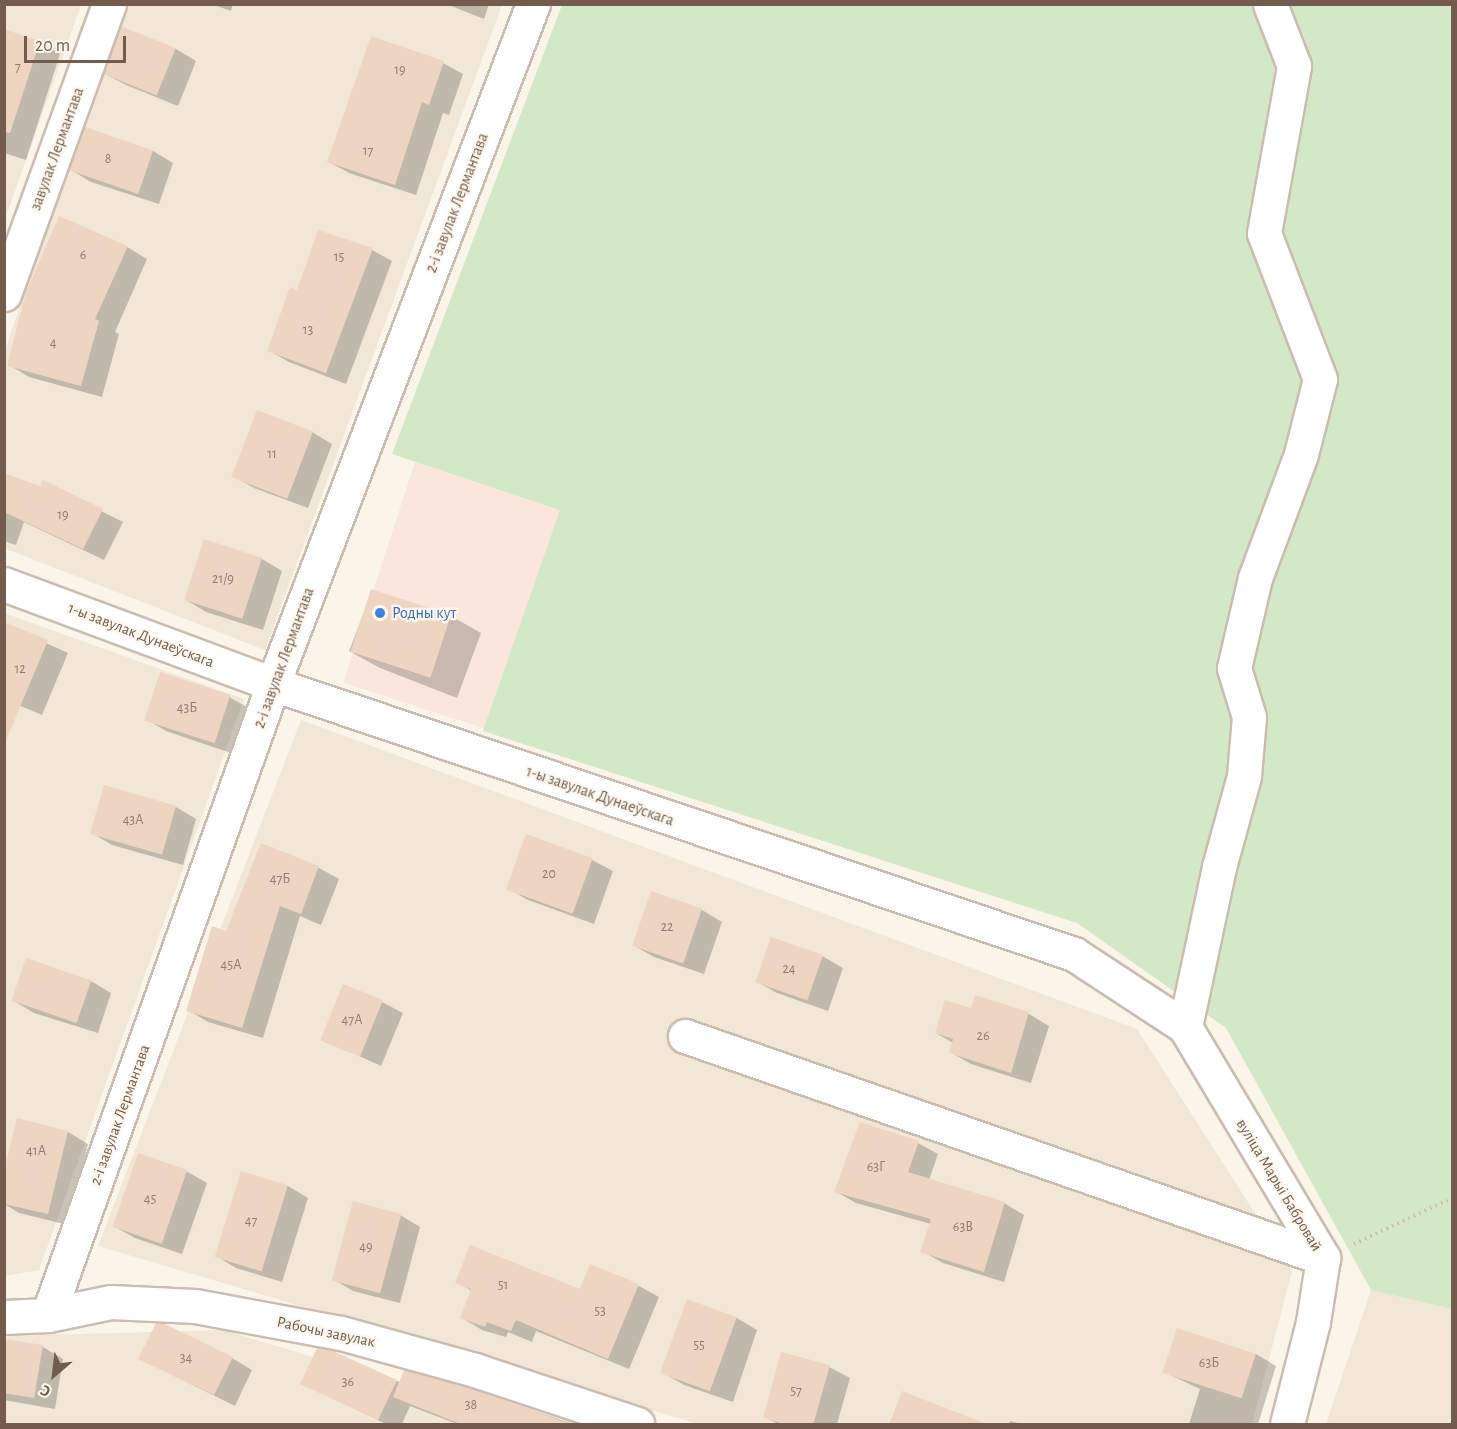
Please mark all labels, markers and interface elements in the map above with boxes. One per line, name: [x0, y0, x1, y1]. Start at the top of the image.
scale bar: [27, 24, 129, 62]
text: 20 m: [35, 37, 70, 55]
house number: 7: [15, 59, 21, 75]
house number: 19: [394, 62, 406, 78]
street label: завулак Лермантава: [26, 85, 88, 213]
street label: 2-і завулак Лермантава: [421, 130, 493, 276]
house number: 17: [363, 143, 373, 159]
house number: 8: [105, 151, 111, 167]
house number: 6: [80, 247, 86, 263]
house number: 15: [334, 249, 344, 265]
house number: 13: [303, 322, 313, 338]
house number: 4: [50, 335, 56, 351]
house number: 11: [267, 446, 277, 462]
house number: 19: [57, 507, 69, 523]
house number: 21/9: [212, 571, 234, 587]
street label: 2-і завулак Лермантава: [250, 585, 318, 731]
street label: 1-ы завулак Дунаеўскага: [65, 598, 217, 672]
place label: Родны кут: [392, 603, 456, 623]
marker: Родны кут: [373, 606, 387, 620]
house number: 12: [14, 661, 26, 677]
house number: 43Б: [177, 700, 197, 716]
street label: 1-ы завулак Дунаеўскага: [524, 762, 676, 830]
house number: 43А: [123, 812, 143, 828]
house number: 20: [542, 866, 556, 882]
house number: 47Б: [270, 871, 290, 887]
house number: 22: [661, 919, 673, 935]
house number: 45А: [221, 957, 241, 973]
house number: 24: [782, 961, 796, 977]
house number: 47А: [342, 1012, 362, 1028]
house number: 26: [977, 1028, 989, 1044]
street label: 2-і завулак Лермантава: [86, 1042, 154, 1188]
street label: вуліца Марыі Бабровай: [1232, 1115, 1326, 1255]
house number: 41А: [26, 1143, 46, 1159]
house number: 63Г: [867, 1159, 885, 1175]
house number: 45: [144, 1191, 156, 1207]
house number: 47: [245, 1213, 257, 1229]
house number: 63В: [953, 1219, 973, 1235]
house number: 49: [359, 1239, 373, 1255]
house number: 51: [498, 1277, 508, 1293]
house number: 53: [594, 1303, 606, 1319]
street label: Рабочы завулак: [275, 1312, 377, 1352]
house number: 55: [693, 1337, 705, 1353]
north arrow: [24, 1345, 84, 1405]
house number: 34: [180, 1350, 192, 1366]
house number: 63Б: [1199, 1355, 1219, 1371]
house number: 36: [342, 1374, 354, 1390]
text: С: [38, 1382, 53, 1400]
house number: 57: [790, 1383, 802, 1399]
house number: 38: [465, 1397, 477, 1413]

